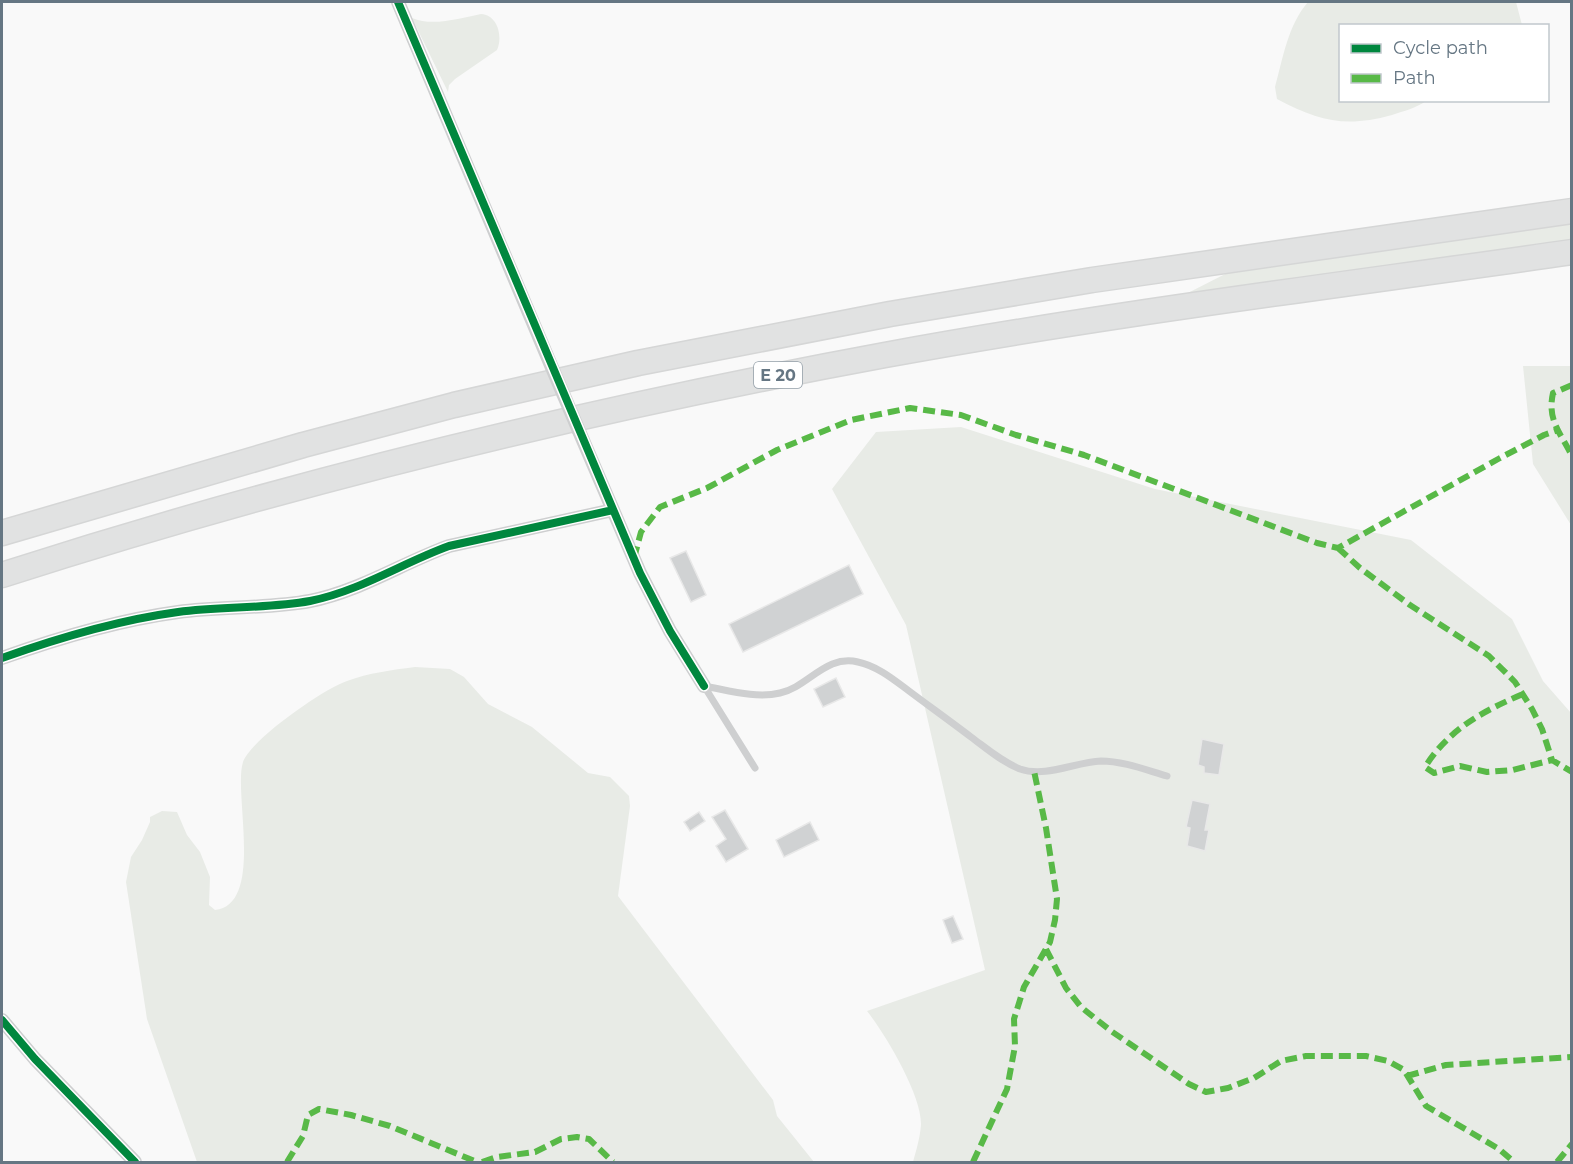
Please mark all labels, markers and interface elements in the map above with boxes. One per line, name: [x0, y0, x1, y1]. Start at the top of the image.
legend: [1339, 24, 1549, 102]
text: Cycle path: [1393, 37, 1488, 59]
text: Path: [1393, 67, 1436, 89]
road number: E 20: [754, 362, 802, 388]

